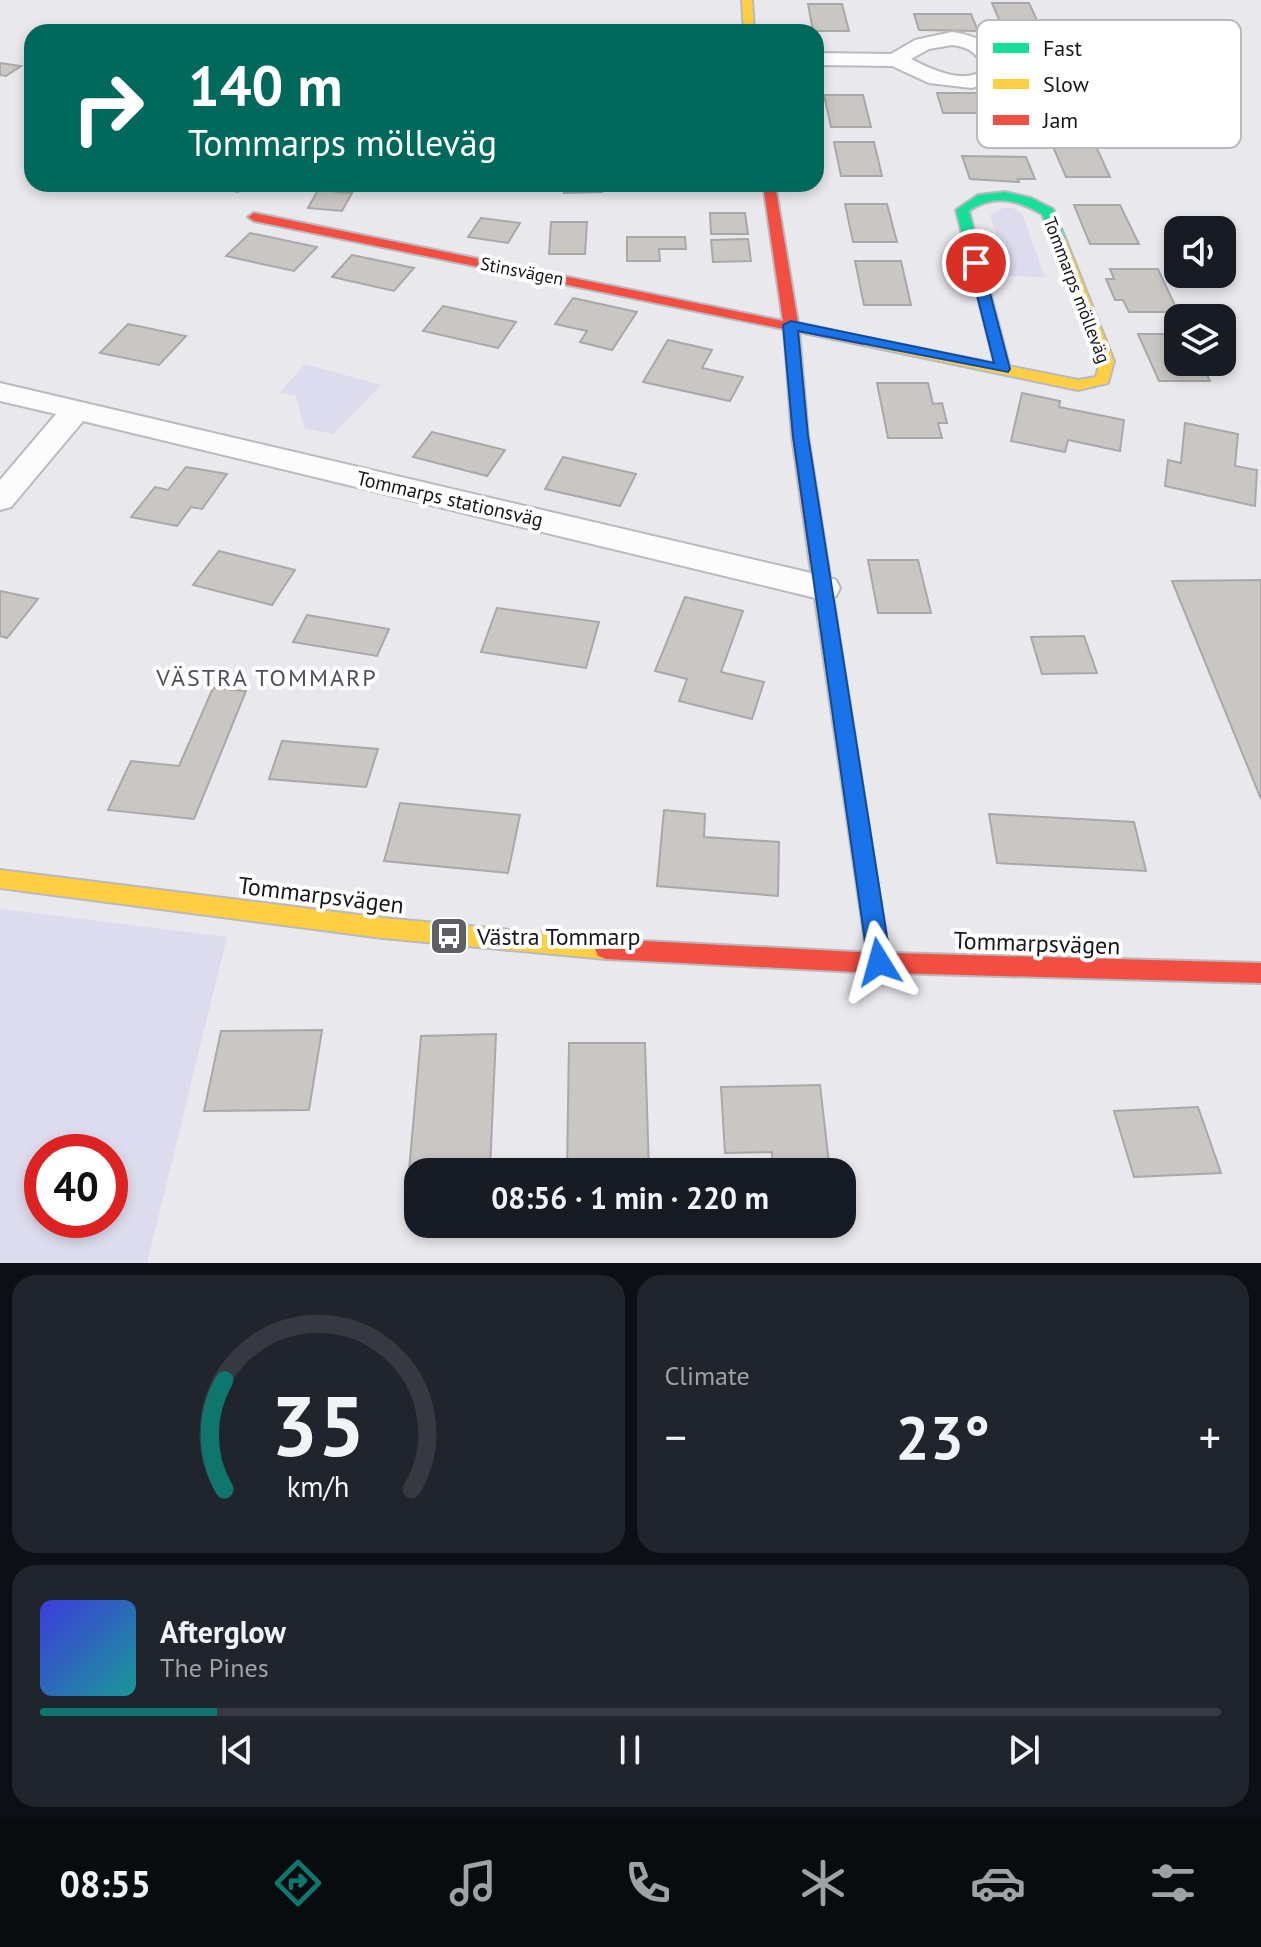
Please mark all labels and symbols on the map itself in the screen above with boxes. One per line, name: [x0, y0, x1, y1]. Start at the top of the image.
legend: [977, 20, 1241, 148]
text: Fast: [1043, 34, 1083, 62]
text: Slow: [1043, 70, 1089, 98]
text: Jam: [1042, 106, 1078, 134]
street label: Tommarps mölleväg: [1039, 214, 1115, 366]
pin: [942, 229, 1010, 297]
street label: Stinsvägen: [478, 252, 566, 290]
street label: Tommarps stationsväg: [354, 465, 546, 533]
district label: VÄSTRA TOMMARP: [155, 662, 378, 693]
street label: Tommarpsvägen: [236, 869, 406, 921]
bus stop icon: Västra Tommarp: [428, 915, 470, 957]
position arrow: [837, 920, 921, 1004]
place label: Västra Tommarp: [476, 921, 641, 952]
street label: Tommarpsvägen: [953, 925, 1121, 961]
speed limit sign: 40: [24, 1134, 128, 1238]

